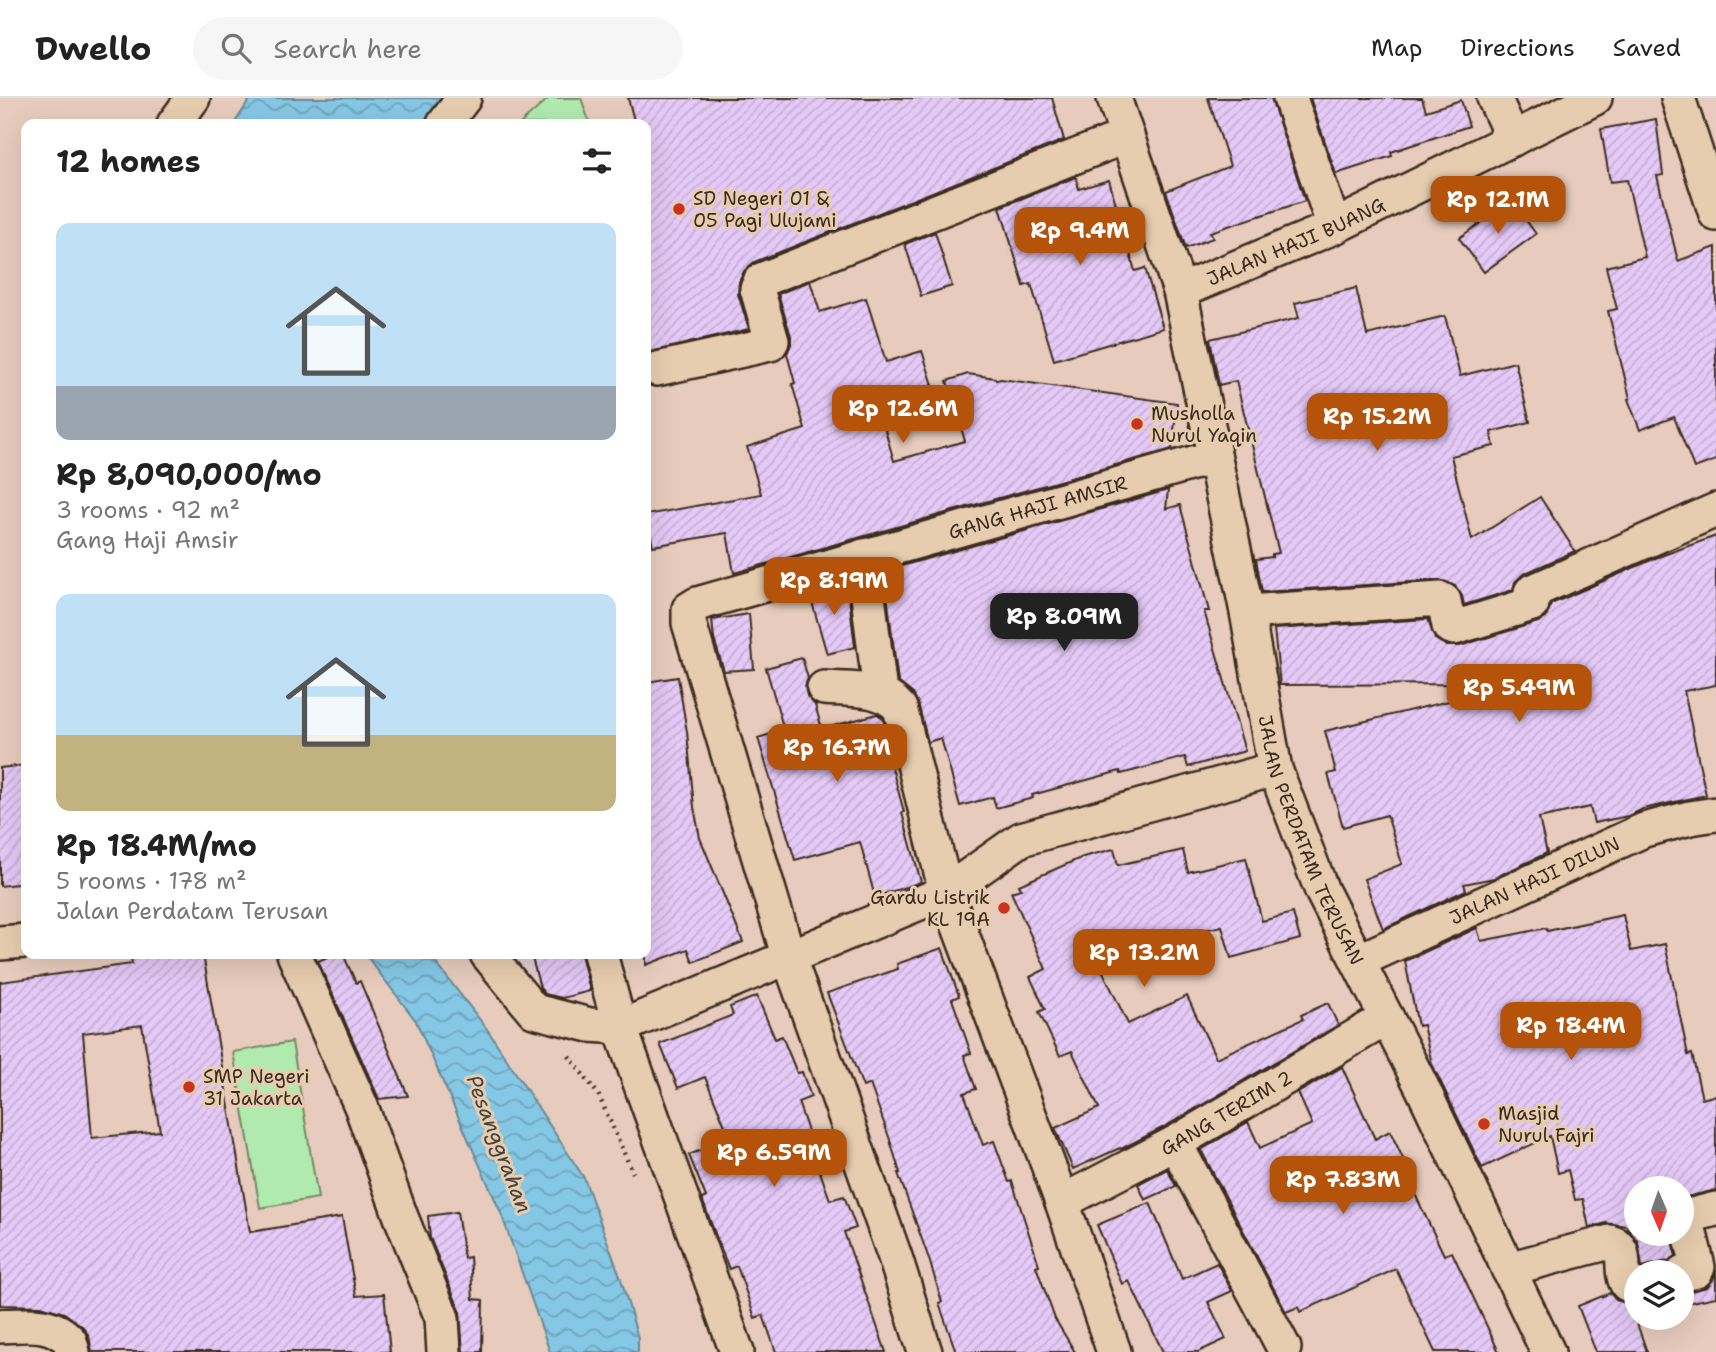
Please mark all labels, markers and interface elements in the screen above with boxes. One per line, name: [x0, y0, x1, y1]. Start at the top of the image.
search box: [193, 17, 683, 80]
text: Dwello: [35, 26, 151, 71]
icon: search: [217, 29, 255, 67]
text: Search here: [273, 31, 422, 66]
text: Map: [1371, 32, 1422, 64]
text: Directions: [1460, 32, 1575, 64]
text: Saved: [1613, 32, 1681, 64]
text: 12 homes: [56, 141, 200, 182]
icon: filters: [578, 142, 616, 180]
pin: Rp 12.1M: [1426, 176, 1570, 236]
text: Rp 12.1M: [1447, 184, 1549, 214]
place label: SD Negeri 01 & 05 Pagi Ulujami: [693, 186, 837, 233]
street label: JALAN HAJI BUANG: [1203, 192, 1389, 291]
marker: SD Negeri 01 & 05 Pagi Ulujami: [671, 201, 687, 217]
pin: Rp 9.4M: [1015, 208, 1145, 267]
text: Rp 9.4M: [1030, 215, 1130, 245]
icon: home: [273, 268, 399, 394]
pin: Rp 12.6M: [831, 386, 975, 445]
text: Rp 12.6M: [848, 393, 958, 423]
pin: Rp 15.2M: [1305, 394, 1449, 453]
place label: Musholla Nurul Yaqin: [1151, 401, 1257, 448]
text: Rp 15.2M: [1323, 401, 1431, 431]
marker: Musholla Nurul Yaqin: [1129, 416, 1145, 432]
text: Rp 8,090,000/mo: [56, 454, 322, 495]
street label: GANG HAJI AMSIR: [945, 470, 1130, 545]
text: 3 rooms · 92 m²: [56, 495, 240, 525]
text: Gang Haji Amsir: [56, 525, 239, 555]
pin: Rp 8.19M: [762, 558, 906, 617]
text: Rp 8.19M: [780, 565, 888, 595]
pin: Rp 8.09M: [992, 594, 1136, 653]
text: Rp 8.09M: [1006, 601, 1122, 631]
icon: home: [273, 639, 399, 765]
pin: Rp 5.49M: [1447, 664, 1591, 724]
text: Rp 5.49M: [1463, 672, 1575, 702]
street label: JALAN PERDATAM TERUSAN: [1253, 713, 1370, 969]
pin: Rp 16.7M: [765, 724, 909, 784]
text: Rp 16.7M: [783, 732, 891, 762]
text: Rp 18.4M/mo: [56, 825, 257, 866]
street label: JALAN HAJI DILUN: [1446, 831, 1624, 930]
text: 5 rooms · 178 m²: [56, 866, 247, 896]
place label: Gardu Listrik KL 19A: [870, 885, 990, 932]
text: Jalan Perdatam Terusan: [56, 896, 328, 926]
marker: Gardu Listrik KL 19A: [996, 900, 1012, 916]
pin: Rp 13.2M: [1072, 930, 1216, 989]
text: Rp 13.2M: [1089, 937, 1199, 967]
pin: Rp 18.4M: [1499, 1002, 1643, 1062]
text: Rp 18.4M: [1516, 1010, 1626, 1040]
place label: SMP Negeri 31 Jakarta: [203, 1064, 310, 1111]
street label: GANG TERIM 2: [1157, 1065, 1297, 1161]
water label: Pesanggrahan: [460, 1071, 538, 1217]
marker: SMP Negeri 31 Jakarta: [181, 1079, 197, 1095]
place label: Masjid Nurul Fajri: [1498, 1101, 1595, 1148]
marker: Masjid Nurul Fajri: [1476, 1116, 1492, 1132]
pin: Rp 6.59M: [702, 1130, 846, 1189]
text: Rp 6.59M: [717, 1137, 831, 1167]
pin: Rp 7.83M: [1271, 1156, 1415, 1216]
text: Rp 7.83M: [1286, 1164, 1400, 1194]
north arrow: [1624, 1176, 1694, 1246]
map controls: [1624, 1176, 1694, 1330]
button: layers: [1624, 1260, 1694, 1330]

